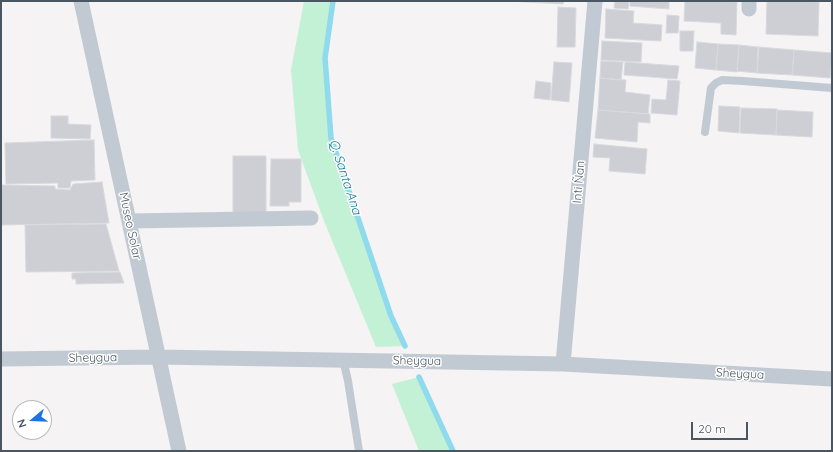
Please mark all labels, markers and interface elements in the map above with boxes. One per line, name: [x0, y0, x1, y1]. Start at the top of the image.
water label: Q. Santa Ana: [325, 137, 365, 217]
street label: Inti Ñan: [570, 160, 588, 204]
street label: Museo Solar: [116, 191, 144, 261]
street label: Sheygua: [69, 350, 117, 366]
street label: Sheygua: [393, 353, 441, 369]
street label: Sheygua: [715, 366, 765, 382]
north arrow: [12, 400, 52, 440]
scale bar: [693, 414, 750, 440]
text: N: [14, 417, 30, 430]
text: 20 m: [698, 421, 726, 436]

